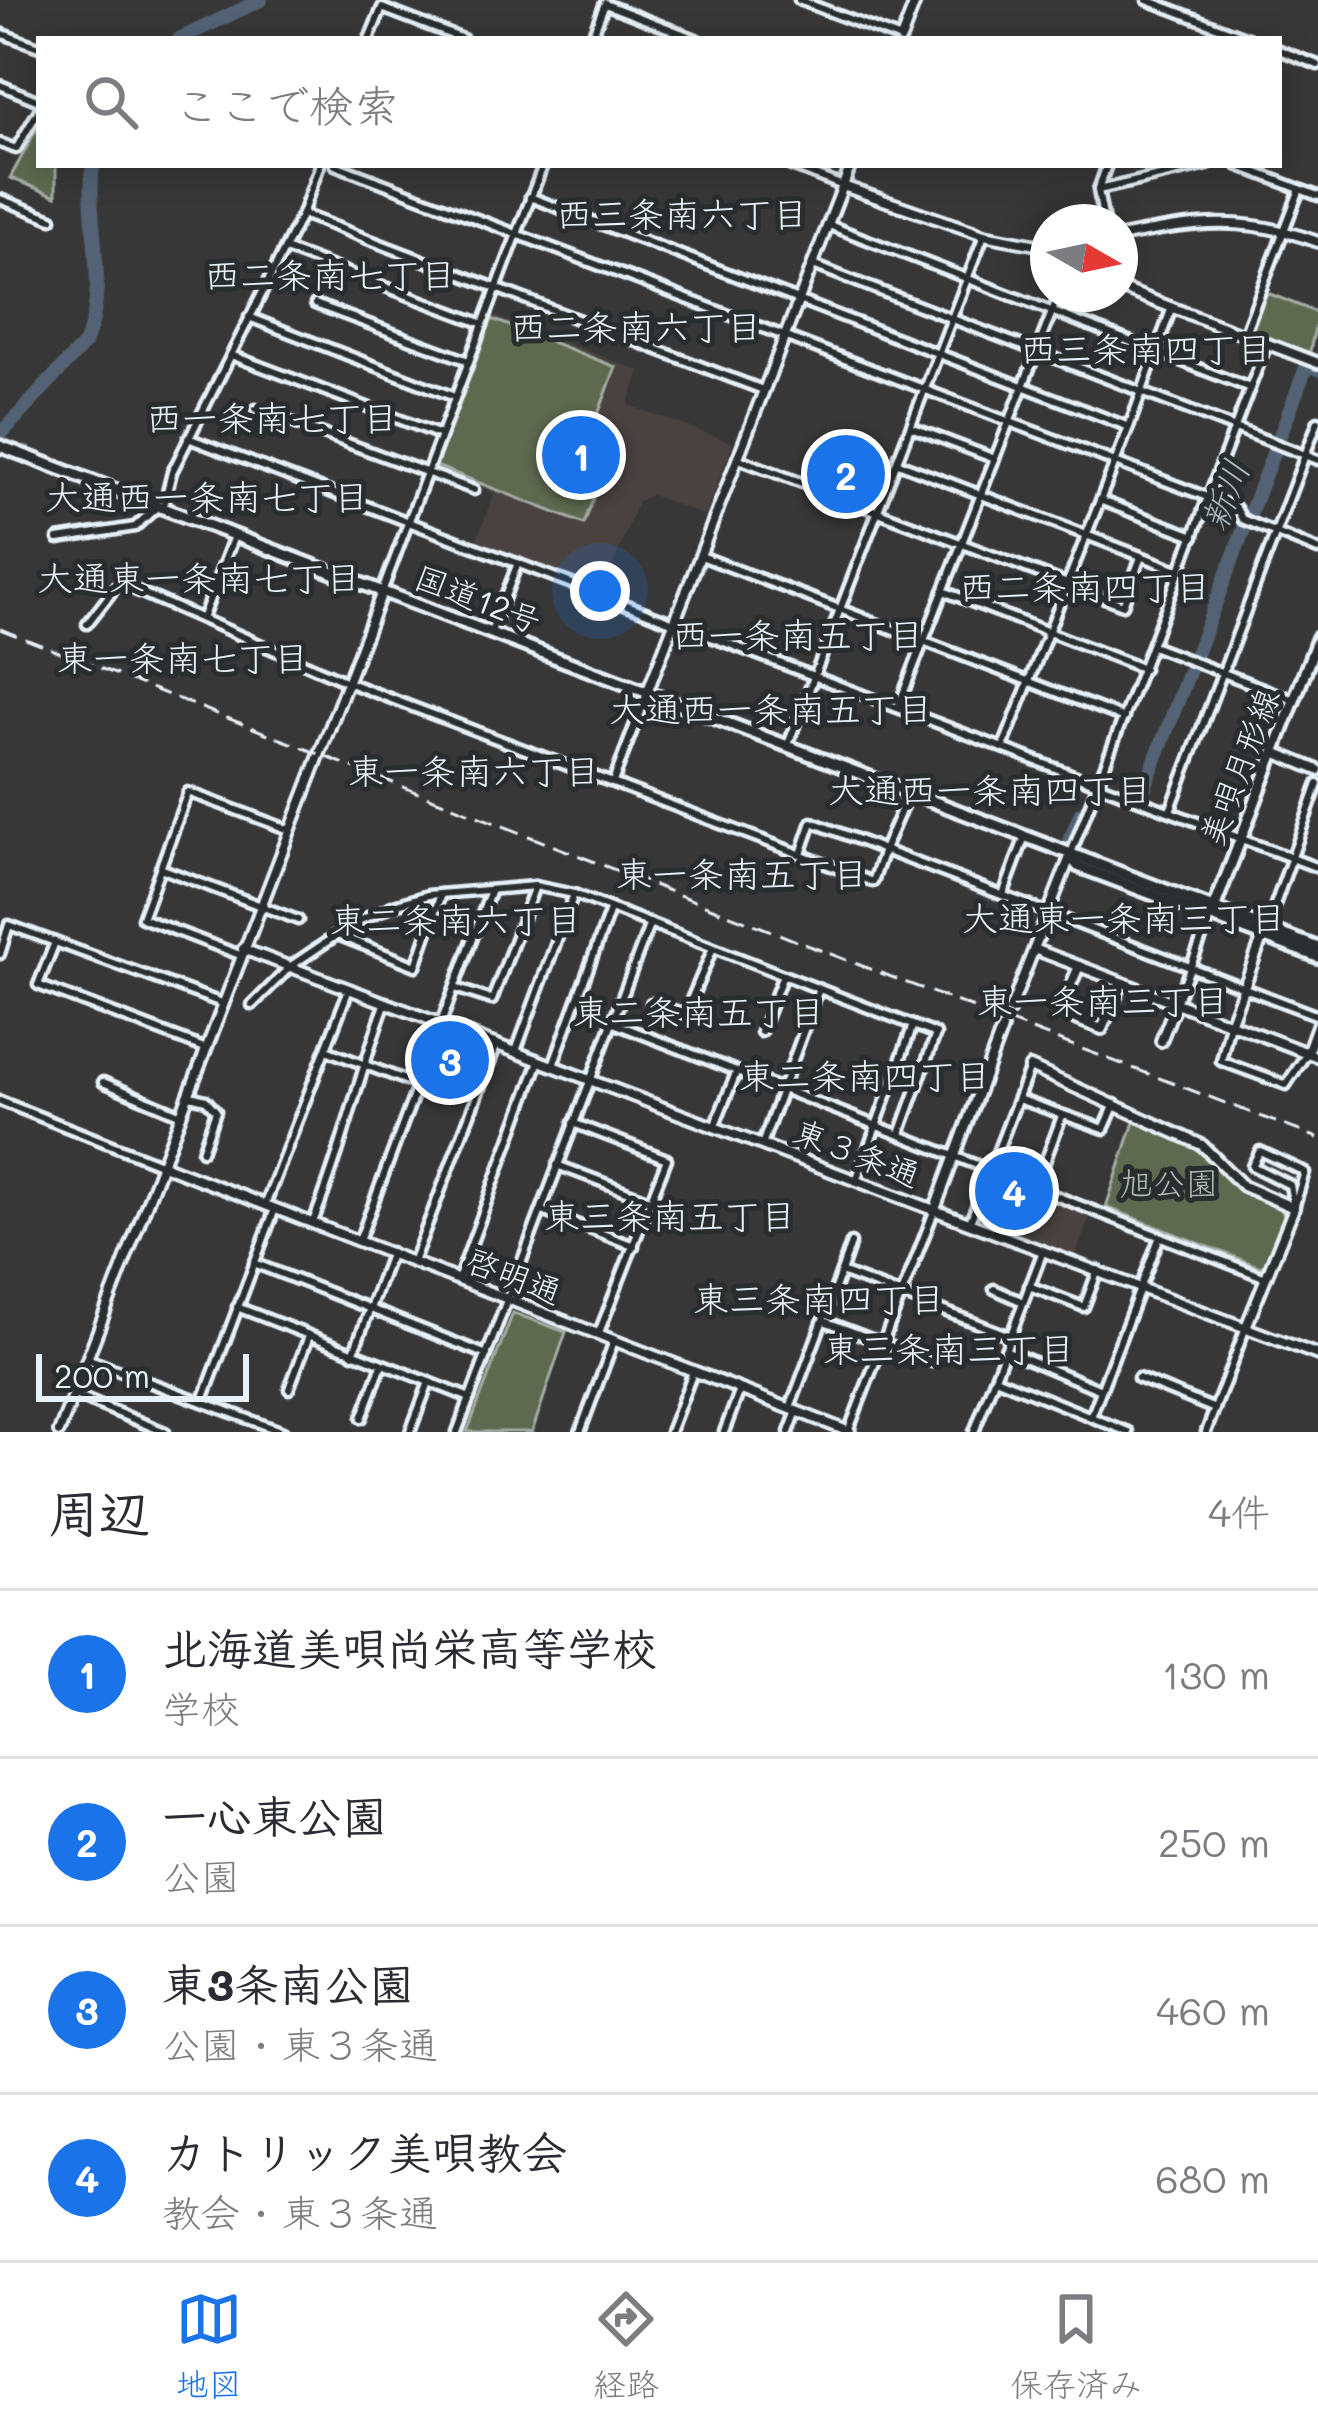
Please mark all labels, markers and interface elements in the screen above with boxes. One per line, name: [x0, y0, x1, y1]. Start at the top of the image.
search box: [36, 36, 1282, 168]
icon: search: [78, 69, 144, 135]
text: ここで検索: [174, 75, 399, 133]
district label: 西三条南六丁目: [556, 189, 808, 236]
north arrow: [1030, 204, 1138, 312]
district label: 西二条南七丁目: [204, 250, 456, 297]
district label: 西二条南六丁目: [510, 302, 762, 349]
district label: 西三条南四丁目: [1020, 324, 1272, 371]
district label: 西一条南七丁目: [146, 393, 398, 440]
pin: 1: [542, 410, 620, 500]
pin: 2: [807, 429, 885, 519]
water label: 新川: [1189, 452, 1258, 537]
district label: 大通西一条南七丁目: [45, 472, 369, 519]
district label: 大通東一条南七丁目: [37, 553, 361, 600]
street label: 国道12号: [409, 554, 548, 641]
your location: [570, 561, 630, 621]
district label: 西二条南四丁目: [959, 562, 1211, 609]
district label: 西一条南五丁目: [672, 610, 924, 657]
district label: 東一条南七丁目: [57, 633, 309, 680]
street label: 美唄月形線: [1188, 682, 1287, 851]
district label: 大通西一条南五丁目: [609, 684, 933, 731]
district label: 東一条南六丁目: [348, 746, 600, 793]
district label: 大通西一条南四丁目: [828, 765, 1152, 812]
district label: 東一条南五丁目: [616, 849, 868, 896]
district label: 大通東一条南三丁目: [962, 893, 1286, 940]
district label: 東二条南六丁目: [330, 895, 582, 942]
district label: 東一条南三丁目: [977, 976, 1229, 1023]
district label: 東二条南五丁目: [573, 987, 825, 1034]
pin: 3: [411, 1015, 489, 1105]
district label: 東二条南四丁目: [739, 1051, 991, 1098]
street label: 東３条通: [788, 1108, 927, 1195]
pin: 4: [975, 1146, 1053, 1236]
park label: 旭公園: [1120, 1160, 1219, 1203]
district label: 東三条南五丁目: [544, 1191, 796, 1238]
street label: 啓明通: [461, 1237, 568, 1312]
district label: 東三条南四丁目: [693, 1274, 945, 1321]
district label: 東三条南三丁目: [823, 1324, 1075, 1371]
scale bar: [36, 1348, 249, 1401]
text: 200 m: [54, 1353, 150, 1396]
text: 周辺: [48, 1478, 150, 1545]
text: 4件: [1208, 1486, 1270, 1537]
text: 北海道美唄尚栄高等学校: [162, 1618, 657, 1676]
text: 1: [78, 1648, 96, 1699]
text: 130 m: [1162, 1648, 1270, 1699]
text: 学校: [162, 1682, 240, 1733]
text: 一心東公園: [162, 1786, 387, 1844]
text: 2: [76, 1816, 98, 1867]
text: 250 m: [1158, 1816, 1270, 1867]
text: 公園: [162, 1850, 240, 1901]
text: 東3条南公園: [162, 1954, 414, 2012]
text: 3: [75, 1984, 99, 2035]
text: 460 m: [1156, 1984, 1270, 2035]
text: 公園 · 東３条通: [162, 2018, 438, 2069]
text: カトリック美唄教会: [162, 2122, 567, 2180]
text: 4: [75, 2152, 99, 2203]
text: 680 m: [1155, 2152, 1270, 2203]
text: 教会 · 東３条通: [162, 2186, 438, 2237]
tab: 地図: [176, 2286, 242, 2406]
tab: 経路: [593, 2286, 659, 2406]
tab: 保存済み: [1010, 2286, 1142, 2406]

